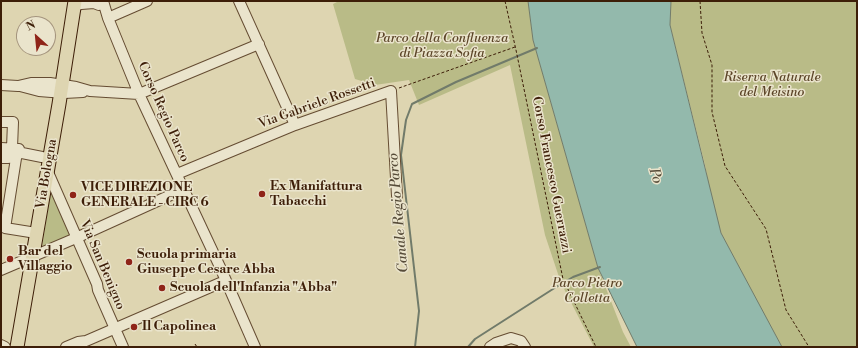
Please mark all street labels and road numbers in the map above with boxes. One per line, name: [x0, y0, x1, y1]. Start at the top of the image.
street label: Corso Regio Parco: [134, 59, 192, 165]
street label: Via Gabriele Rossetti: [256, 76, 378, 132]
street label: Corso Francesco Guerrazzi: [528, 95, 574, 255]
street label: Via Bologna: [33, 138, 61, 210]
street label: Via San Benigno: [76, 218, 128, 312]

